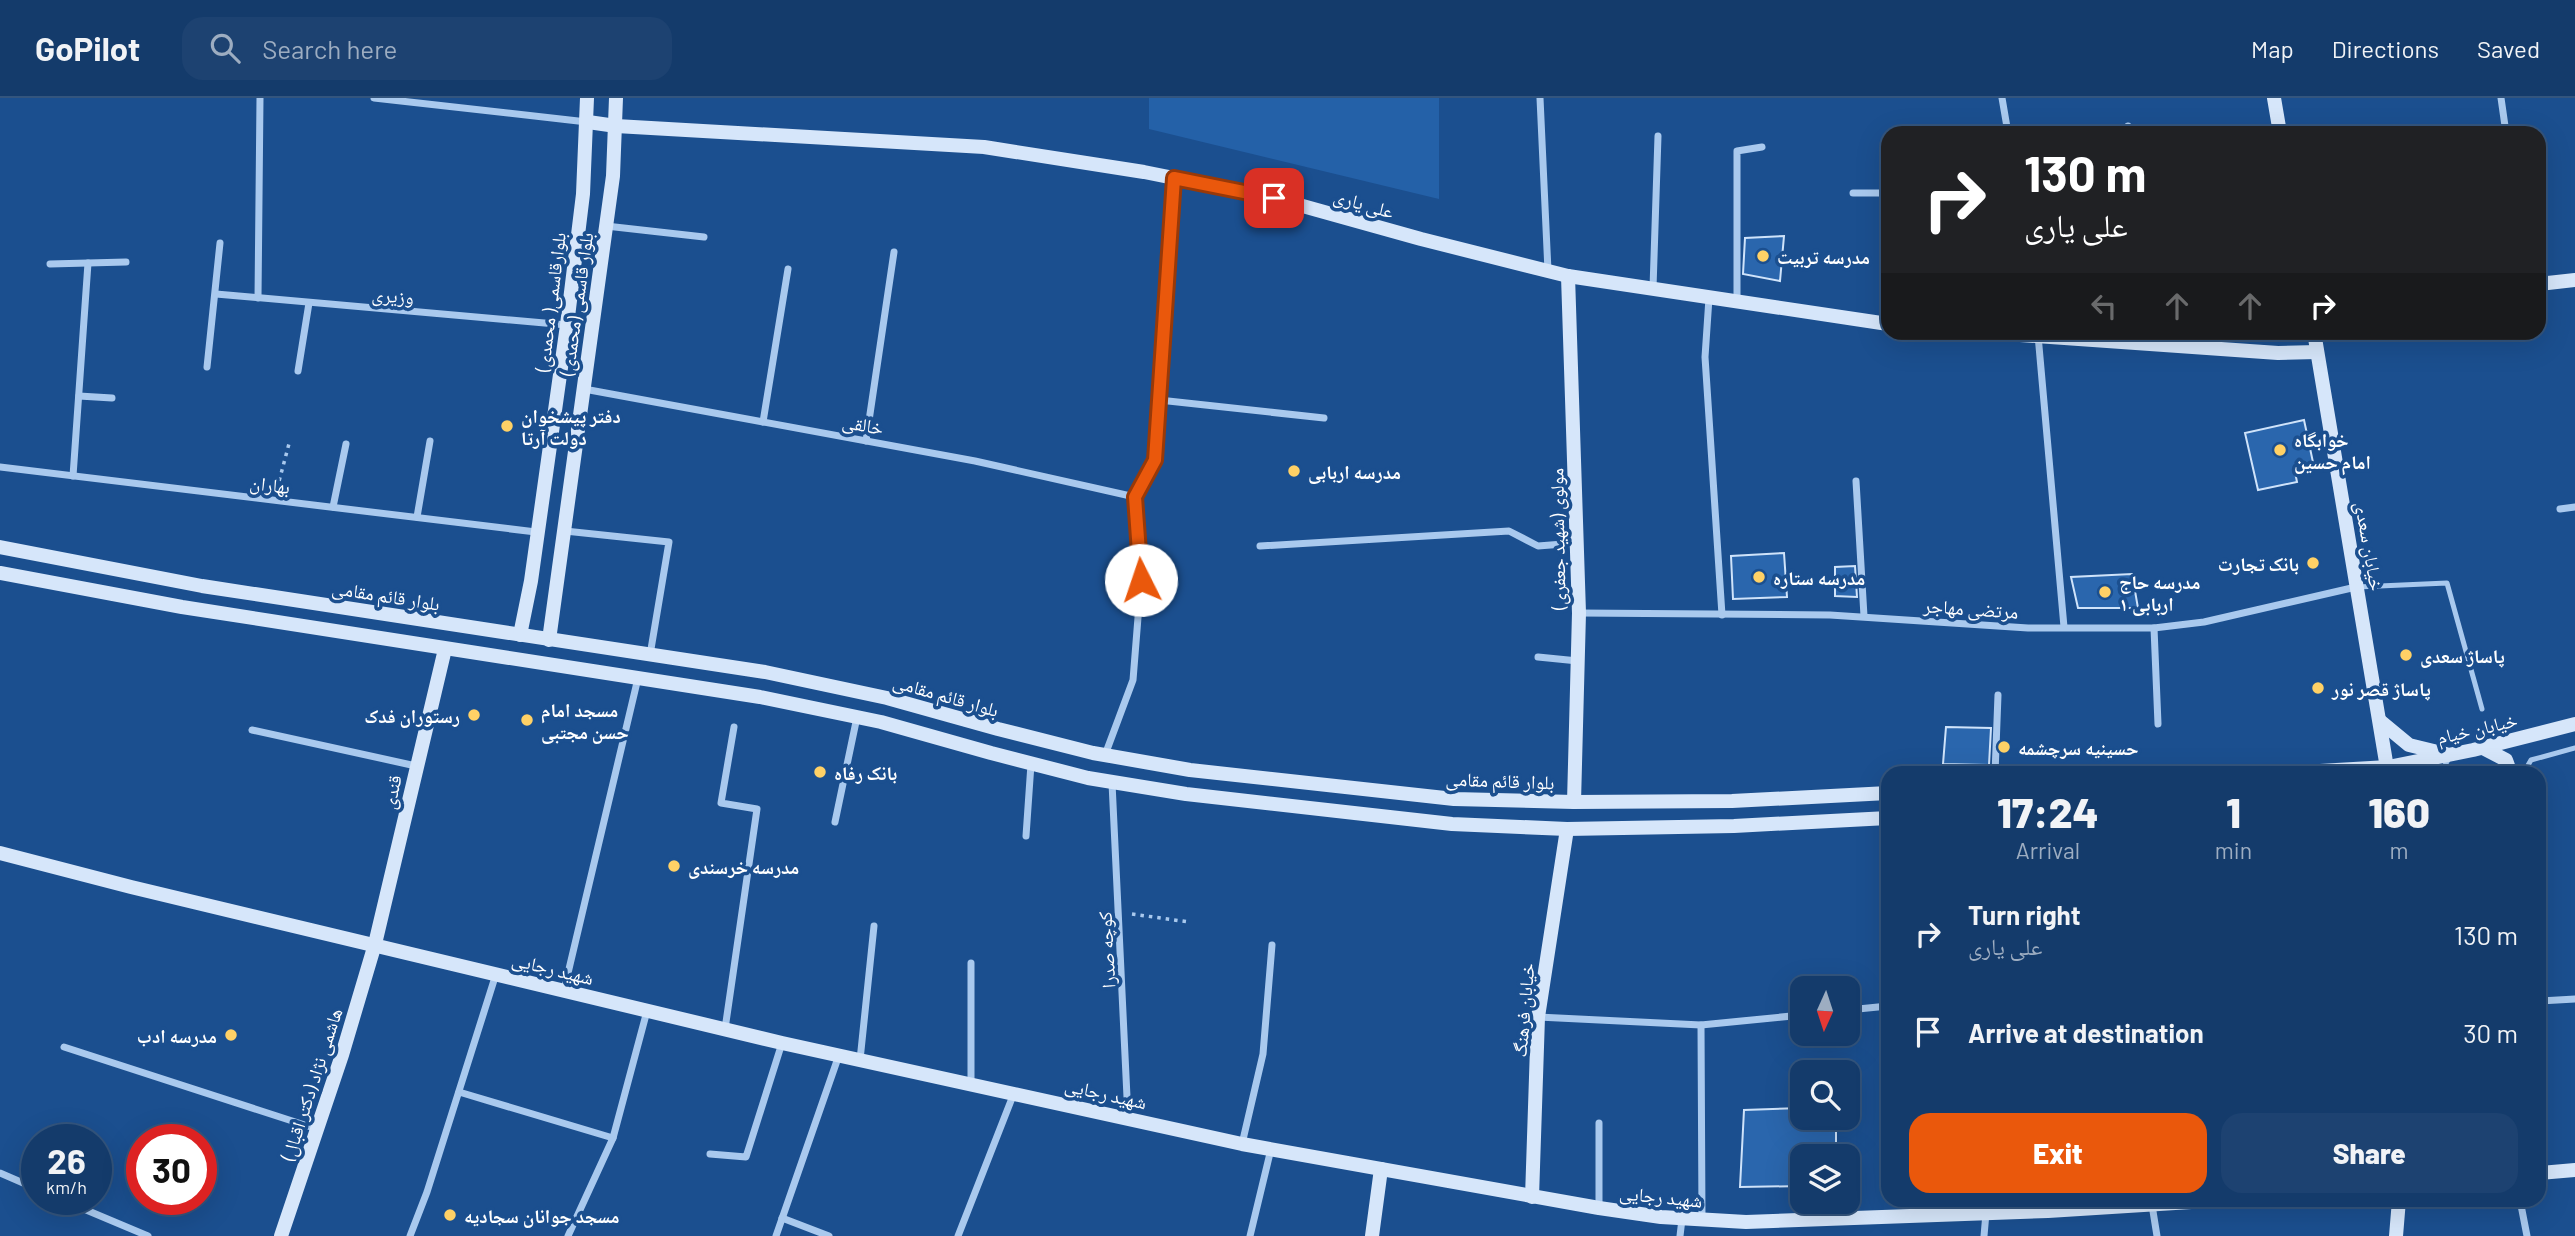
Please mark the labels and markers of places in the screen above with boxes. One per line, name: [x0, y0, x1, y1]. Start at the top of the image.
pin: [1244, 168, 1304, 228]
place label: مدرسه تربیت: [1777, 245, 1870, 268]
marker: مدرسه تربیت: [1755, 248, 1771, 264]
place label: دفتر پیشخوان دولت آرتا: [521, 404, 621, 449]
marker: دفتر پیشخوان دولت آرتا: [499, 418, 515, 434]
place label: خوابگاه امام حسین: [2294, 428, 2371, 476]
marker: خوابگاه امام حسین: [2272, 442, 2288, 458]
place label: مدرسه اربابی: [1308, 460, 1401, 484]
marker: مدرسه اربابی: [1286, 463, 1302, 479]
place label: بانک تجارت: [2218, 552, 2299, 575]
marker: بانک تجارت: [2305, 555, 2321, 571]
place label: مدرسه ستاره: [1773, 566, 1865, 589]
marker: مدرسه ستاره: [1751, 569, 1767, 585]
place label: مدرسه حاج اربابی ۱: [2119, 570, 2201, 616]
marker: مدرسه حاج اربابی ۱: [2097, 584, 2113, 600]
place label: پاساژ سعدی: [2420, 644, 2505, 668]
marker: پاساژ سعدی: [2398, 647, 2414, 663]
place label: پاساژ قصر نور: [2331, 677, 2431, 701]
marker: پاساژ قصر نور: [2310, 680, 2326, 696]
place label: مسجد امام حسن مجتبی: [541, 698, 629, 744]
place label: رستوران فدک: [364, 704, 460, 728]
marker: رستوران فدک: [466, 707, 482, 723]
marker: مسجد امام حسن مجتبی: [519, 712, 535, 728]
place label: حسینیه سرچشمه: [2018, 736, 2139, 759]
marker: حسینیه سرچشمه: [1996, 739, 2012, 755]
place label: بانک رفاه: [834, 761, 897, 784]
marker: بانک رفاه: [812, 764, 828, 780]
place label: مدرسه خرسندی: [688, 855, 799, 879]
marker: مدرسه خرسندی: [666, 858, 682, 874]
place label: مدرسه ادب: [137, 1024, 217, 1047]
marker: مدرسه ادب: [223, 1027, 239, 1043]
place label: مسجد جوانان سجادیه: [464, 1204, 620, 1228]
marker: مسجد جوانان سجادیه: [442, 1207, 458, 1223]

